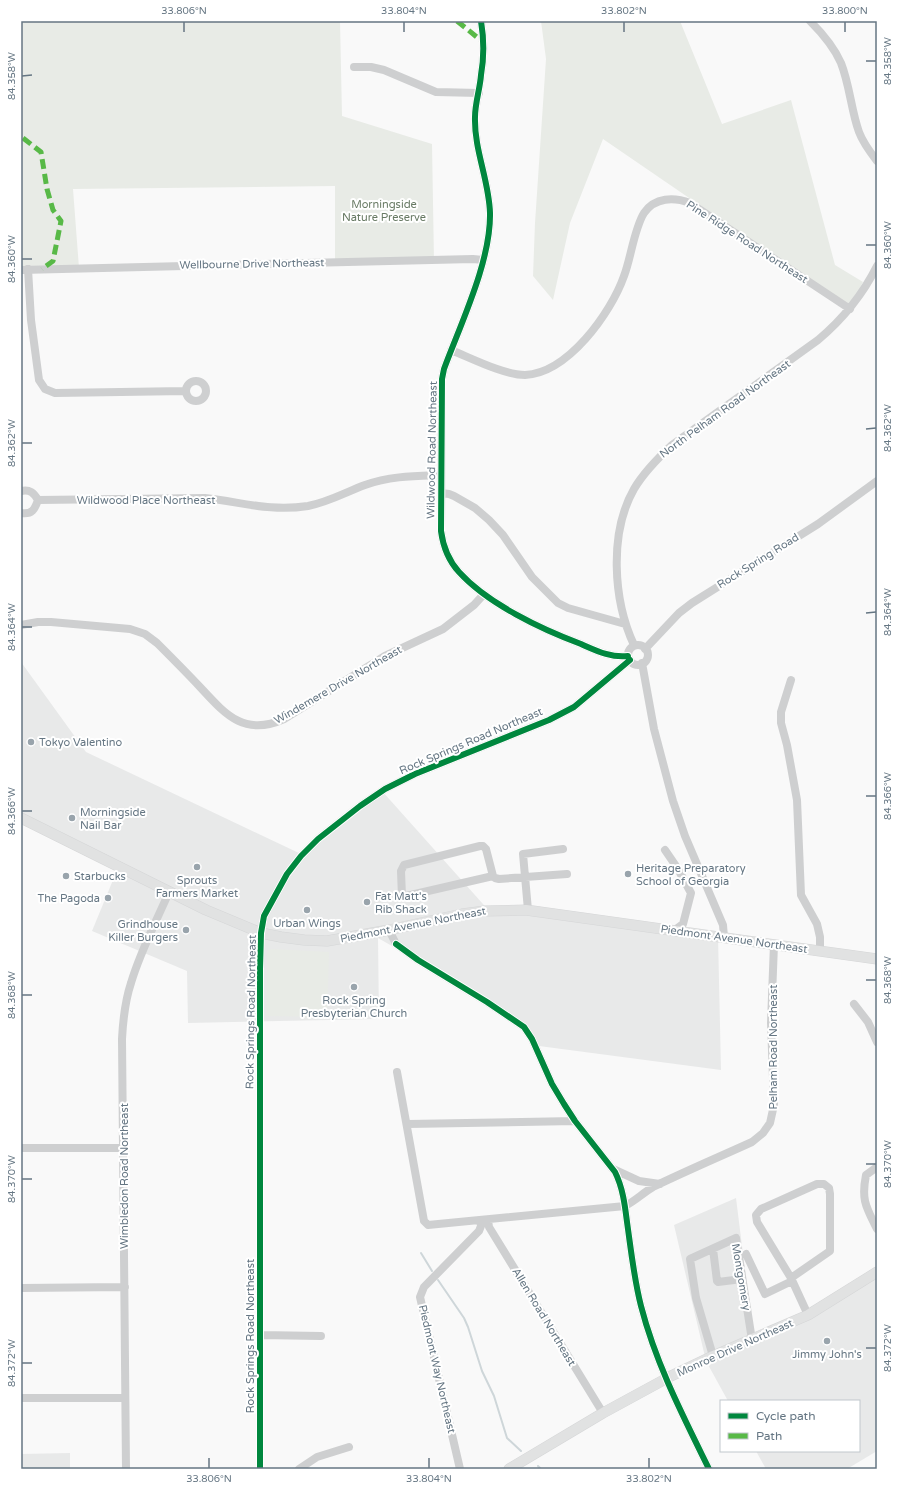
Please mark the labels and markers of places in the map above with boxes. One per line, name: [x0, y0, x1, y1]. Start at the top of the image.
place label: Tokyo Valentino: [39, 736, 122, 749]
marker: Tokyo Valentino: [26, 737, 36, 747]
place label: Morningside Nail Bar: [80, 806, 146, 832]
marker: Morningside Nail Bar: [67, 813, 77, 823]
marker: Sprouts Farmers Market: [192, 862, 202, 872]
place label: Heritage Preparatory School of Georgia: [636, 862, 746, 888]
marker: Heritage Preparatory School of Georgia: [623, 869, 633, 879]
place label: Starbucks: [74, 870, 126, 883]
marker: Starbucks: [61, 871, 71, 881]
place label: Sprouts Farmers Market: [156, 874, 238, 900]
place label: Fat Matt's Rib Shack: [375, 890, 427, 916]
place label: The Pagoda: [38, 892, 100, 905]
marker: The Pagoda: [103, 893, 113, 903]
marker: Fat Matt's Rib Shack: [362, 897, 372, 907]
marker: Urban Wings: [302, 905, 312, 915]
place label: Urban Wings: [273, 917, 341, 930]
place label: Grindhouse Killer Burgers: [108, 918, 178, 944]
marker: Grindhouse Killer Burgers: [181, 925, 191, 935]
marker: Rock Spring Presbyterian Church: [349, 982, 359, 992]
place label: Rock Spring Presbyterian Church: [301, 994, 407, 1020]
marker: Jimmy John's: [822, 1336, 832, 1346]
place label: Jimmy John's: [792, 1348, 862, 1361]

